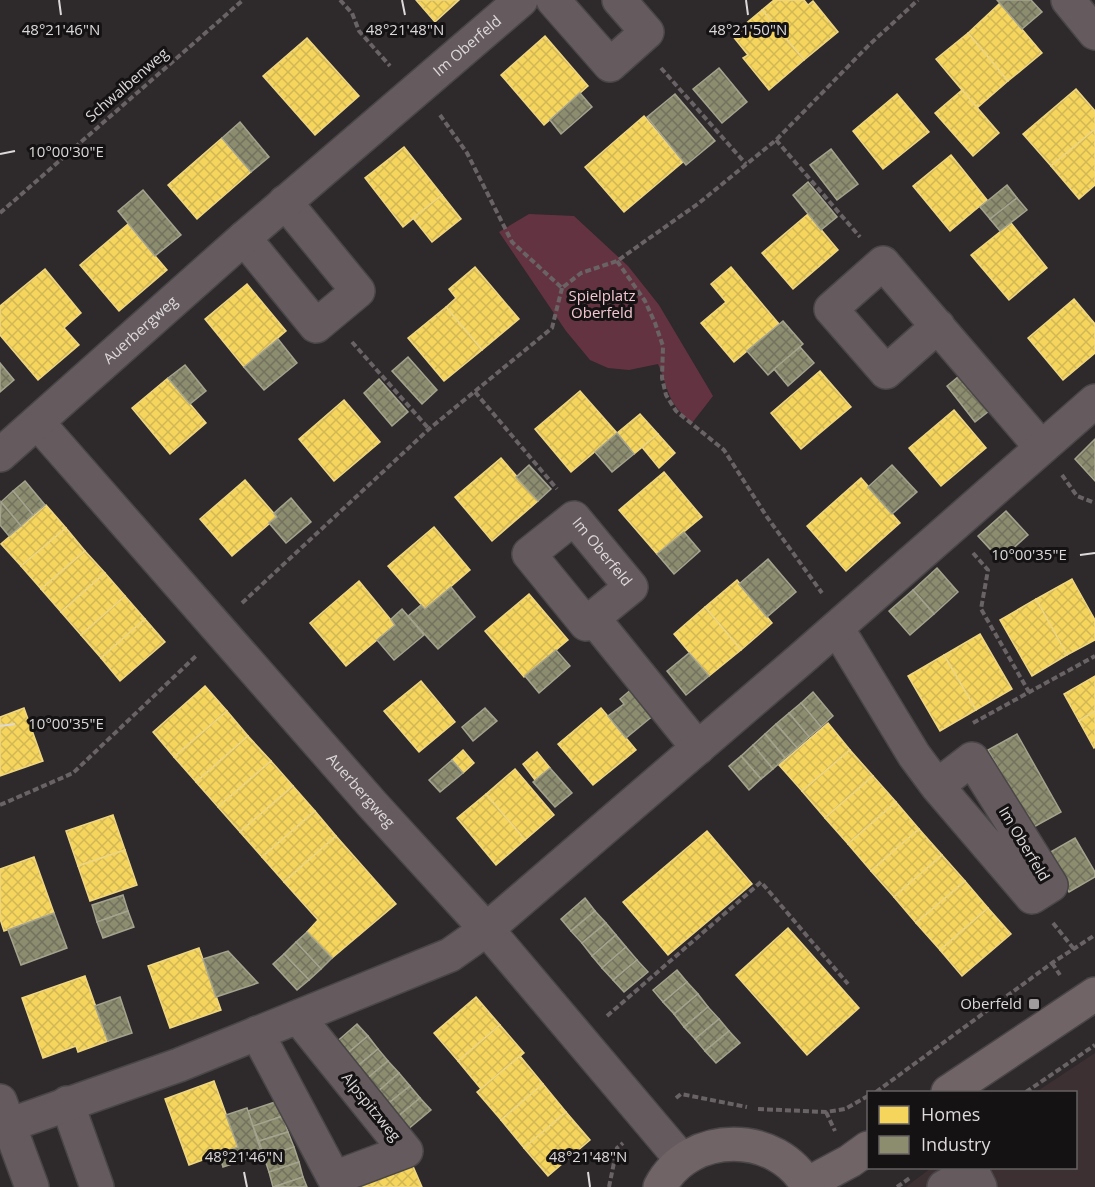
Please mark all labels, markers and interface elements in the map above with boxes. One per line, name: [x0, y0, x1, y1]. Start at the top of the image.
street label: Im Oberfeld: [428, 10, 505, 80]
text: 48°21'46"N: [22, 19, 100, 39]
text: 48°21'48"N: [366, 19, 444, 39]
text: 48°21'50"N: [709, 19, 787, 39]
street label: Schwalbenweg: [81, 43, 172, 126]
text: 10°00'30"E: [28, 141, 104, 161]
park label: Spielplatz Oberfeld: [568, 285, 636, 322]
street label: Auerbergweg: [98, 291, 181, 368]
street label: Im Oberfeld: [568, 512, 637, 590]
text: 10°00'35"E: [991, 544, 1067, 564]
text: 10°00'35"E: [28, 713, 104, 733]
street label: Auerbergweg: [323, 748, 400, 832]
street label: Im Oberfeld: [995, 802, 1055, 885]
place label: Oberfeld: [960, 993, 1022, 1013]
marker: Oberfeld: [1027, 997, 1041, 1011]
street label: Alpspitzweg: [338, 1068, 406, 1145]
legend: [867, 1091, 1077, 1169]
text: Homes: [921, 1102, 980, 1126]
text: Industry: [921, 1132, 991, 1156]
text: 48°21'46"N: [205, 1146, 283, 1166]
text: 48°21'48"N: [549, 1146, 627, 1166]

